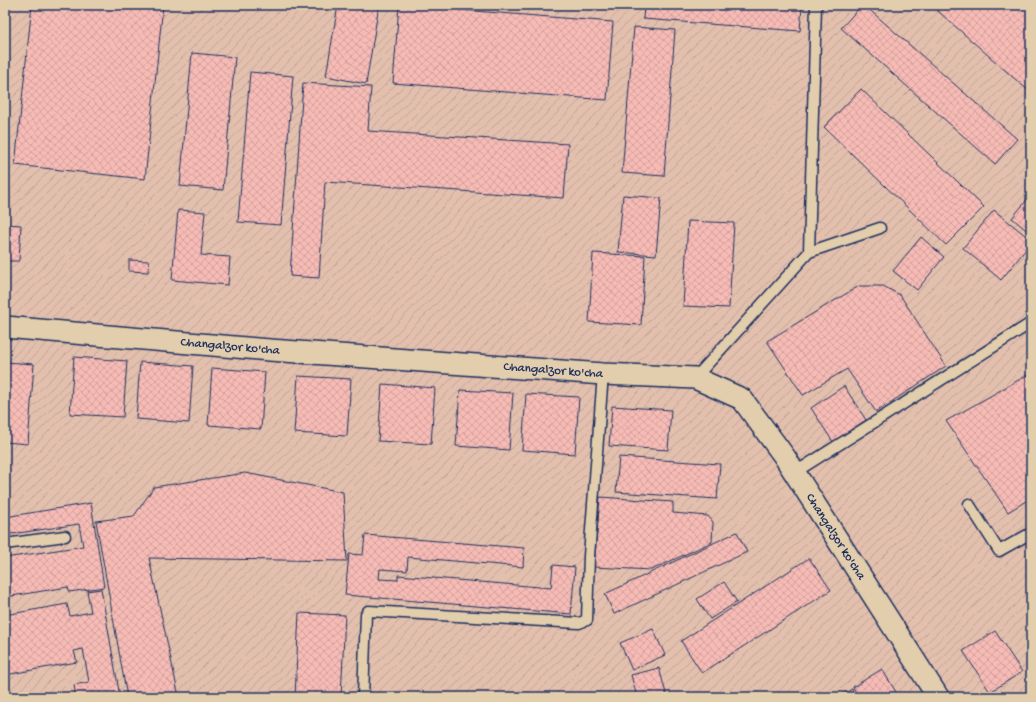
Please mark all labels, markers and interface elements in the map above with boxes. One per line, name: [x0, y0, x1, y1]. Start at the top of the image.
street label: Changalzor ko'cha: [180, 335, 281, 358]
street label: Changalzor ko'cha: [503, 359, 604, 382]
street label: Changalzor ko'cha: [802, 491, 869, 583]

